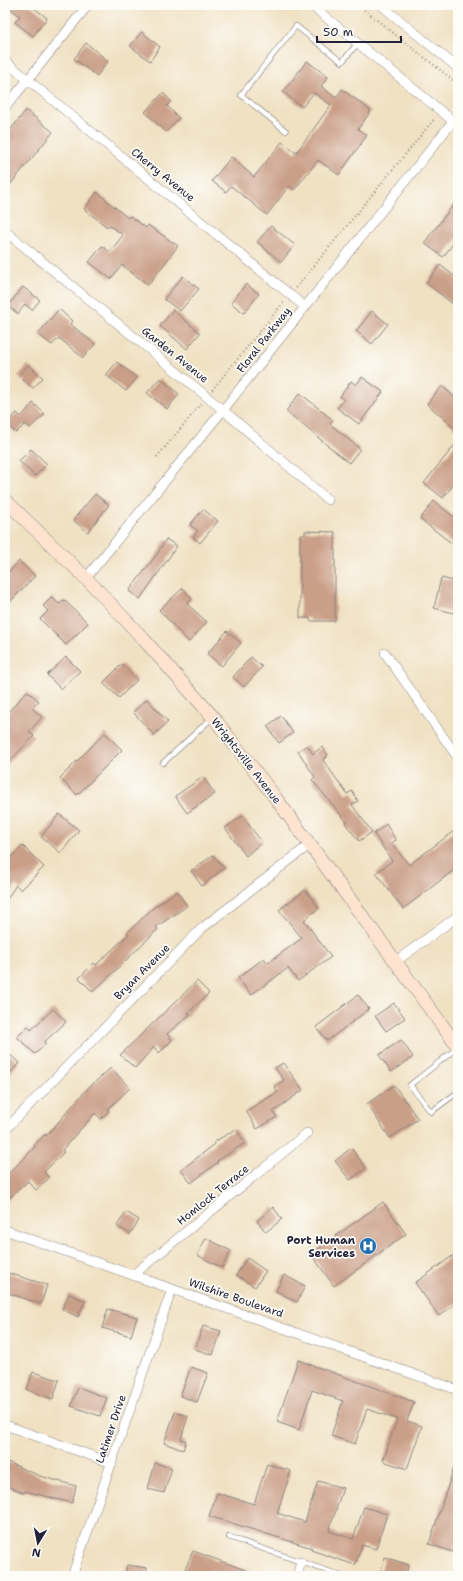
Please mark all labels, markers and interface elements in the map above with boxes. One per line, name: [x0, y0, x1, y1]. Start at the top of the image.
scale bar: [317, 18, 401, 44]
text: 50 m: [323, 24, 353, 40]
street label: Cherry Avenue: [128, 145, 198, 205]
street label: Floral Parkway: [234, 304, 294, 376]
street label: Garden Avenue: [138, 323, 212, 387]
street label: Wrightsville Avenue: [208, 715, 284, 807]
street label: Bryan Avenue: [111, 941, 173, 1003]
street label: Homlock Terrace: [174, 1161, 252, 1229]
place label: Port Human Services: [287, 1233, 356, 1261]
hospital icon: Port Human Services: [358, 1236, 378, 1256]
street label: Wilshire Boulevard: [187, 1275, 285, 1321]
street label: Latimer Drive: [92, 1393, 130, 1465]
north arrow: [18, 1523, 58, 1563]
text: N: [30, 1544, 42, 1560]

